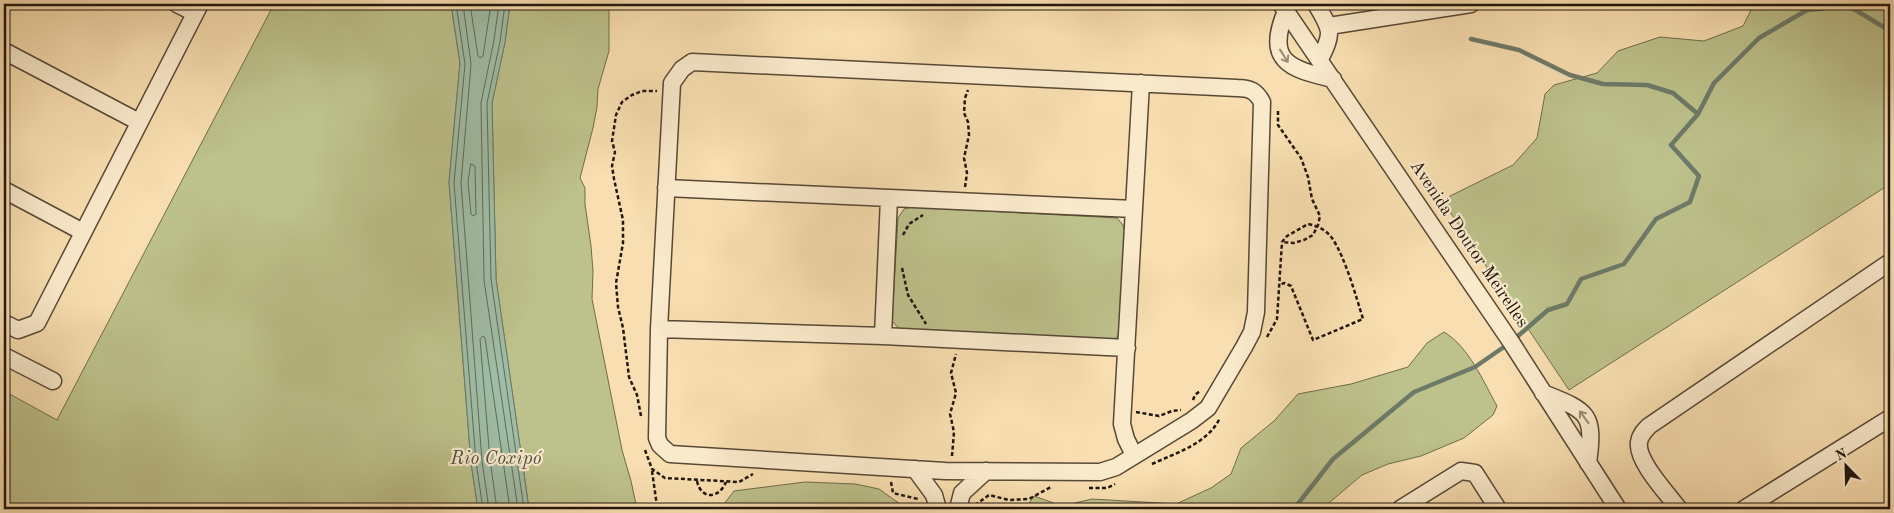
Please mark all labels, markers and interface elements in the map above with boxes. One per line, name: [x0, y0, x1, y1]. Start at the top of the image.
one-way arrow: [1279, 49, 1289, 63]
street label: Avenida Doutor Meirelles: [1406, 157, 1532, 331]
one-way arrow: [1579, 410, 1589, 424]
north arrow: [1822, 440, 1872, 490]
text: N: [1834, 446, 1849, 463]
water label: Rio Coxipó: [449, 450, 543, 469]

